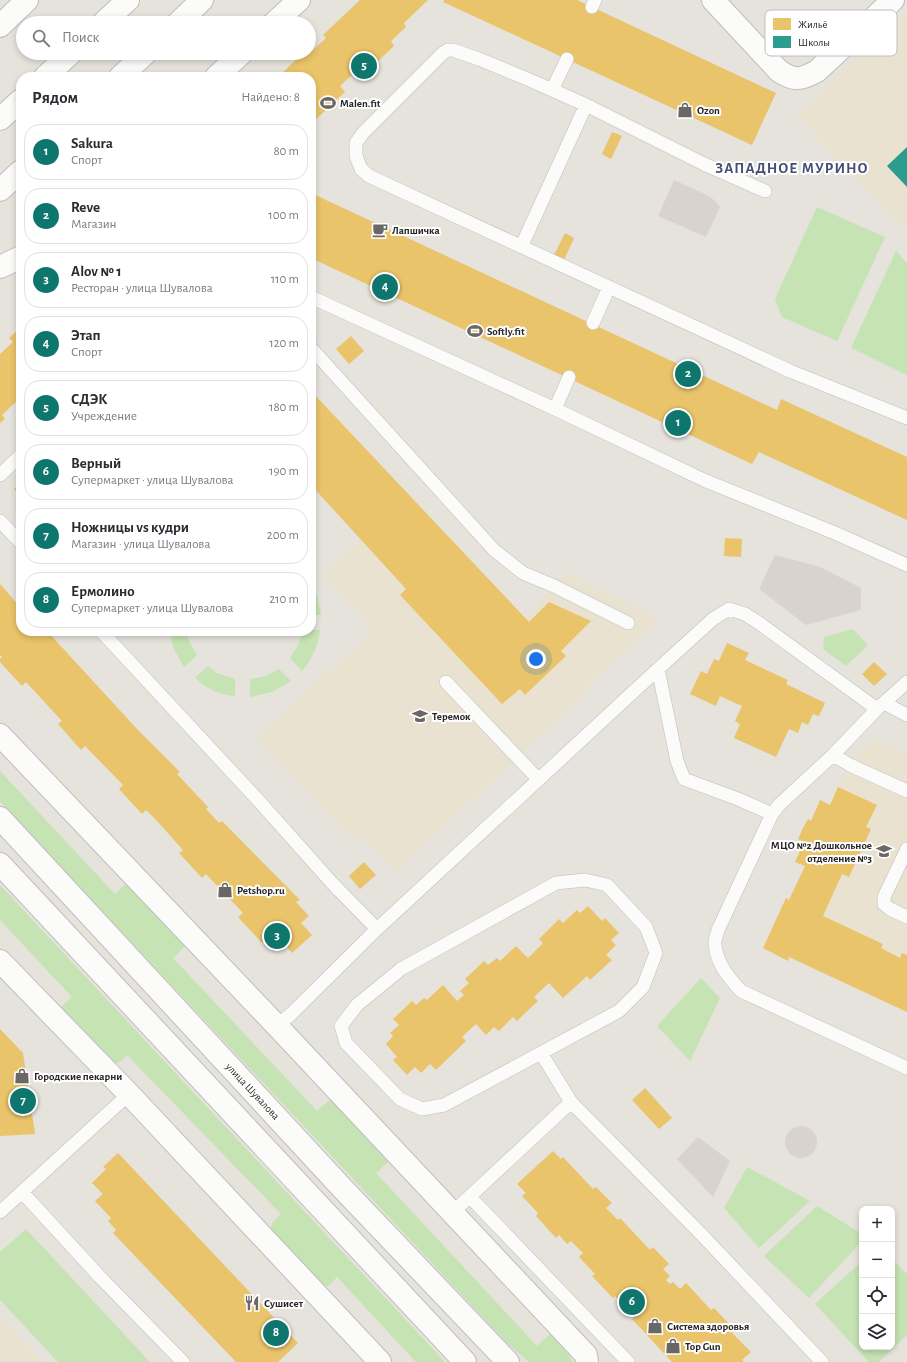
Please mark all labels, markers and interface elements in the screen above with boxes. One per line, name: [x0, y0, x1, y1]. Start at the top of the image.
legend: [765, 10, 897, 56]
search box: [16, 16, 316, 60]
text: Жильё: [798, 19, 828, 30]
icon: search: [30, 27, 52, 49]
text: Поиск: [62, 30, 100, 45]
text: Школы: [798, 37, 830, 48]
pin: 5: [351, 51, 377, 81]
text: Рядом: [32, 89, 78, 106]
text: Найдено: 8: [241, 91, 300, 104]
sports icon: Malen.fit: [319, 94, 337, 112]
place label: Malen.fit: [340, 98, 381, 109]
shop icon: Ozon: [676, 101, 694, 119]
place label: Ozon: [697, 105, 720, 116]
text: Sakura: [71, 136, 113, 151]
text: 1: [44, 145, 48, 158]
text: 80 m: [273, 145, 299, 158]
text: Спорт: [71, 154, 102, 167]
district label: ЗАПАДНОЕ МУРИНО: [715, 161, 869, 176]
text: Reve: [71, 200, 100, 215]
text: 2: [43, 209, 49, 222]
text: 100 m: [268, 209, 299, 222]
text: Магазин: [71, 218, 117, 231]
cafe icon: Лапшичка: [371, 221, 389, 239]
place label: Лапшичка: [392, 225, 440, 236]
text: Alov № 1: [71, 264, 122, 279]
pin: 4: [372, 272, 398, 302]
text: 3: [43, 273, 49, 286]
text: 110 m: [271, 273, 299, 286]
text: Ресторан · улица Шувалова: [71, 282, 213, 295]
sports icon: Softly.fit: [466, 322, 484, 340]
place label: Softly.fit: [487, 326, 525, 337]
text: Этап: [71, 328, 101, 343]
text: 4: [43, 337, 49, 350]
text: 120 m: [269, 337, 299, 350]
text: Спорт: [71, 346, 102, 359]
pin: 2: [675, 359, 701, 389]
text: СДЭК: [71, 392, 107, 407]
text: 5: [43, 401, 49, 414]
text: 180 m: [269, 401, 299, 414]
pin: 1: [665, 408, 691, 438]
text: Учреждение: [71, 410, 137, 423]
text: Верный: [71, 456, 121, 471]
text: 6: [43, 465, 49, 478]
text: 190 m: [269, 465, 299, 478]
text: Супермаркет · улица Шувалова: [71, 474, 234, 487]
text: Ножницы vs кудри: [71, 520, 189, 535]
text: 7: [43, 529, 49, 542]
text: 200 m: [267, 529, 299, 542]
text: Магазин · улица Шувалова: [71, 538, 210, 551]
text: Ермолино: [71, 584, 135, 599]
text: 8: [43, 593, 49, 606]
text: 210 m: [269, 593, 299, 606]
text: Супермаркет · улица Шувалова: [71, 602, 234, 615]
your location: [526, 649, 546, 669]
school or university icon: Теремок: [411, 707, 429, 725]
place label: Теремок: [432, 711, 471, 722]
place label: МЦО №2 Дошкольное отделение №3: [771, 840, 872, 864]
school or university icon: МЦО №2 Дошкольное отделение №3: [875, 842, 893, 860]
shop icon: Petshop.ru: [216, 881, 234, 899]
place label: Petshop.ru: [237, 885, 285, 896]
pin: 3: [264, 921, 290, 951]
street label: улица Шувалова: [223, 1060, 282, 1122]
shop icon: Городские пекарни: [13, 1067, 31, 1085]
place label: Городские пекарни: [34, 1071, 122, 1082]
pin: 7: [10, 1086, 36, 1116]
map controls: [859, 1206, 895, 1350]
button: +: [859, 1206, 895, 1242]
button: −: [859, 1242, 895, 1278]
button: locate: [859, 1278, 895, 1314]
pin: 6: [619, 1287, 645, 1317]
restaurant icon: Сушисет: [243, 1294, 261, 1312]
place label: Сушисет: [264, 1298, 304, 1309]
button: layers: [859, 1314, 895, 1350]
shop icon: Система здоровья: [646, 1317, 664, 1335]
pin: 8: [263, 1318, 289, 1348]
place label: Система здоровья: [667, 1321, 749, 1332]
shop icon: Top Gun: [664, 1337, 682, 1355]
place label: Top Gun: [685, 1341, 721, 1352]

